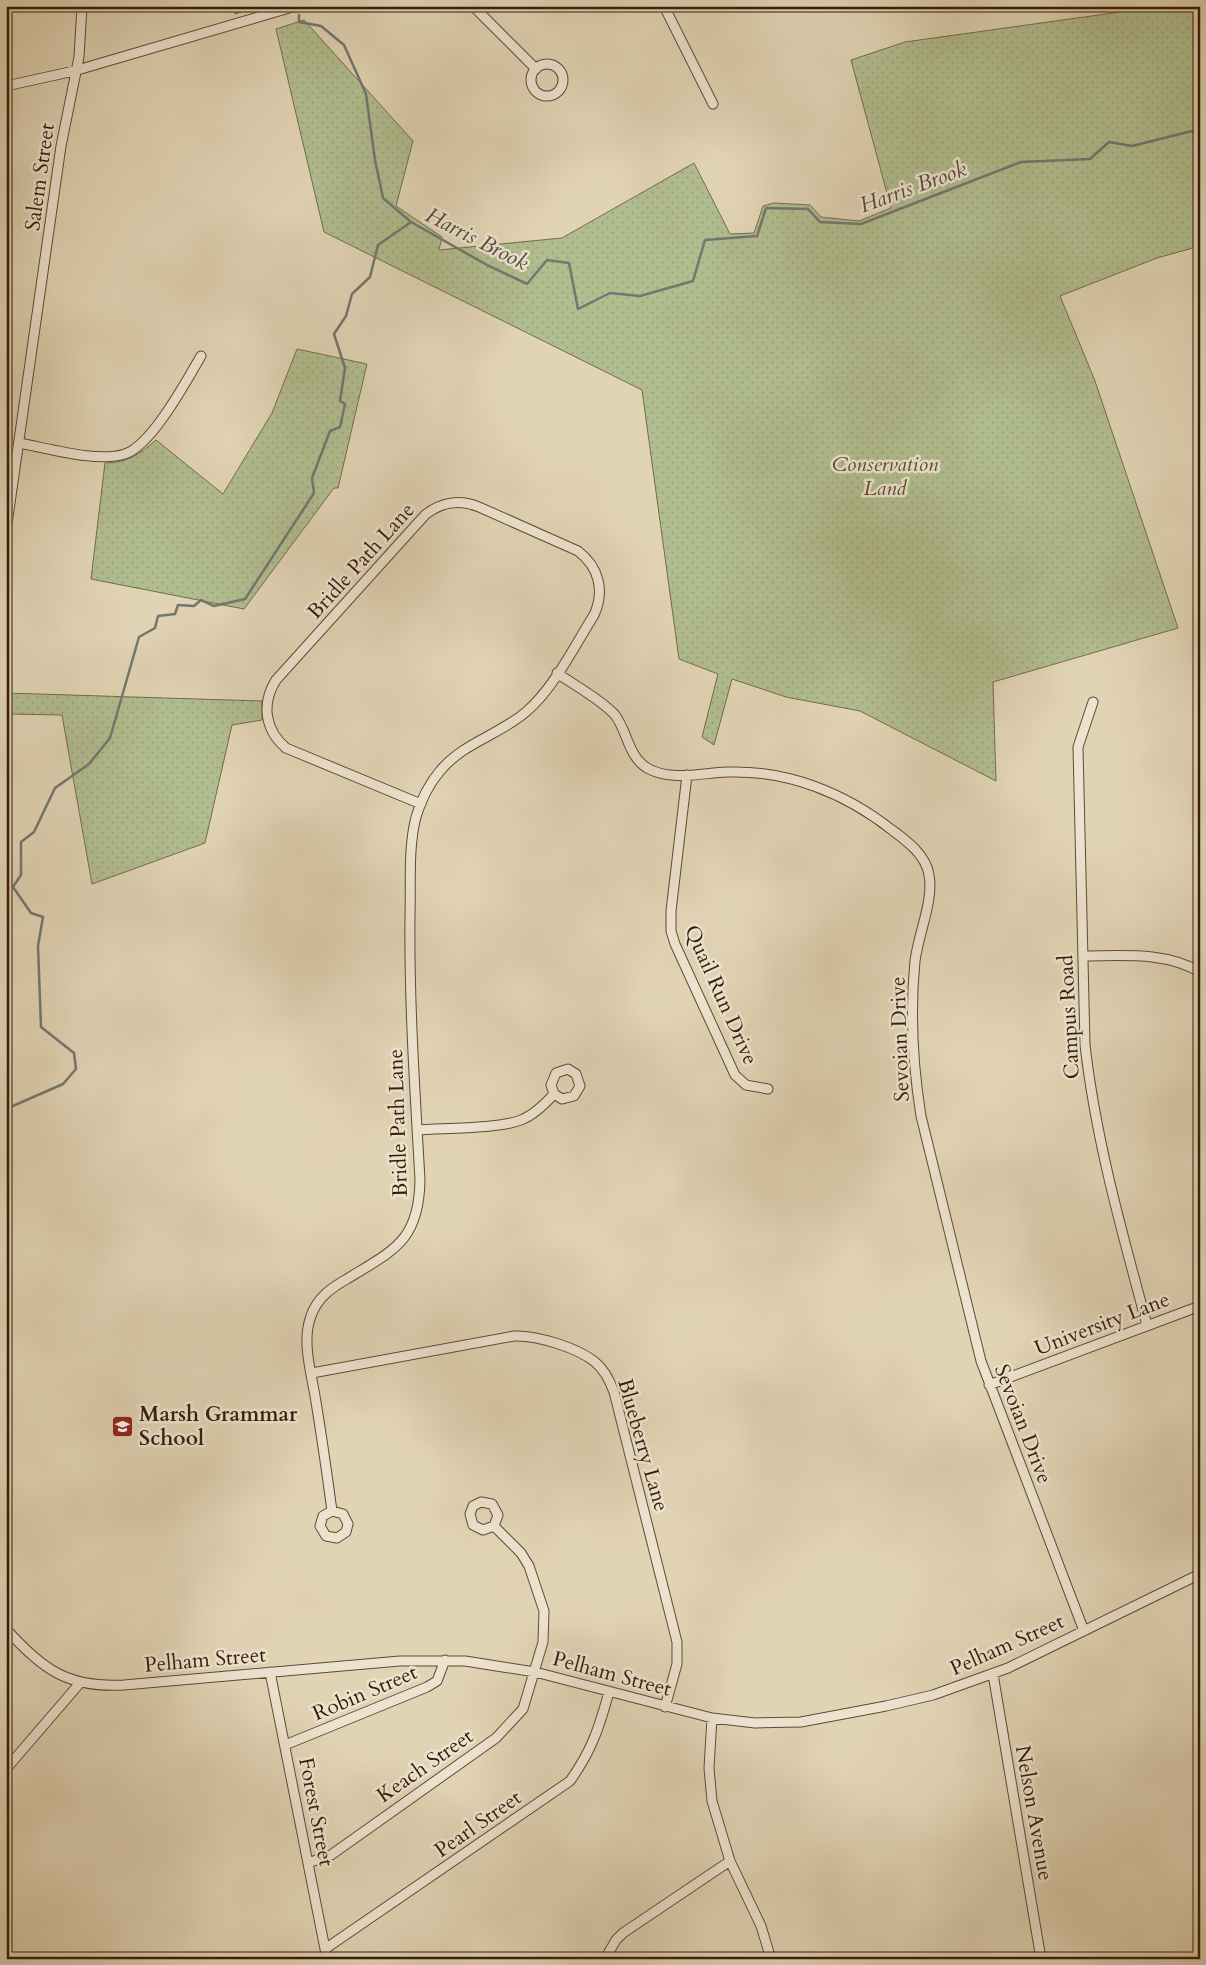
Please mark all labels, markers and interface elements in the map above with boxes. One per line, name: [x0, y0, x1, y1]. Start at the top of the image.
street label: Salem Street: [18, 121, 62, 233]
water label: Harris Brook: [855, 154, 971, 220]
water label: Harris Brook: [420, 200, 534, 278]
park label: Conservation Land: [832, 450, 939, 503]
street label: Bridle Path Lane: [301, 496, 421, 626]
street label: Quail Run Drive: [677, 921, 765, 1069]
street label: Campus Road: [1051, 954, 1087, 1080]
street label: Sevoian Drive: [883, 976, 917, 1102]
street label: Bridle Path Lane: [381, 1048, 415, 1198]
street label: University Lane: [1030, 1285, 1174, 1363]
street label: Sevoian Drive: [987, 1360, 1059, 1488]
street label: Blueberry Lane: [610, 1375, 676, 1515]
place label: Marsh Grammar School: [139, 1400, 298, 1453]
school or university icon: Marsh Grammar School: [111, 1414, 135, 1438]
street label: Pelham Street: [945, 1607, 1069, 1683]
street label: Pelham Street: [143, 1640, 267, 1680]
street label: Pelham Street: [549, 1644, 675, 1704]
street label: Robin Street: [308, 1658, 422, 1728]
street label: Keach Street: [371, 1722, 479, 1810]
street label: Nelson Avenue: [1008, 1743, 1060, 1883]
street label: Forest Street: [291, 1755, 341, 1869]
street label: Pearl Street: [429, 1783, 528, 1865]

